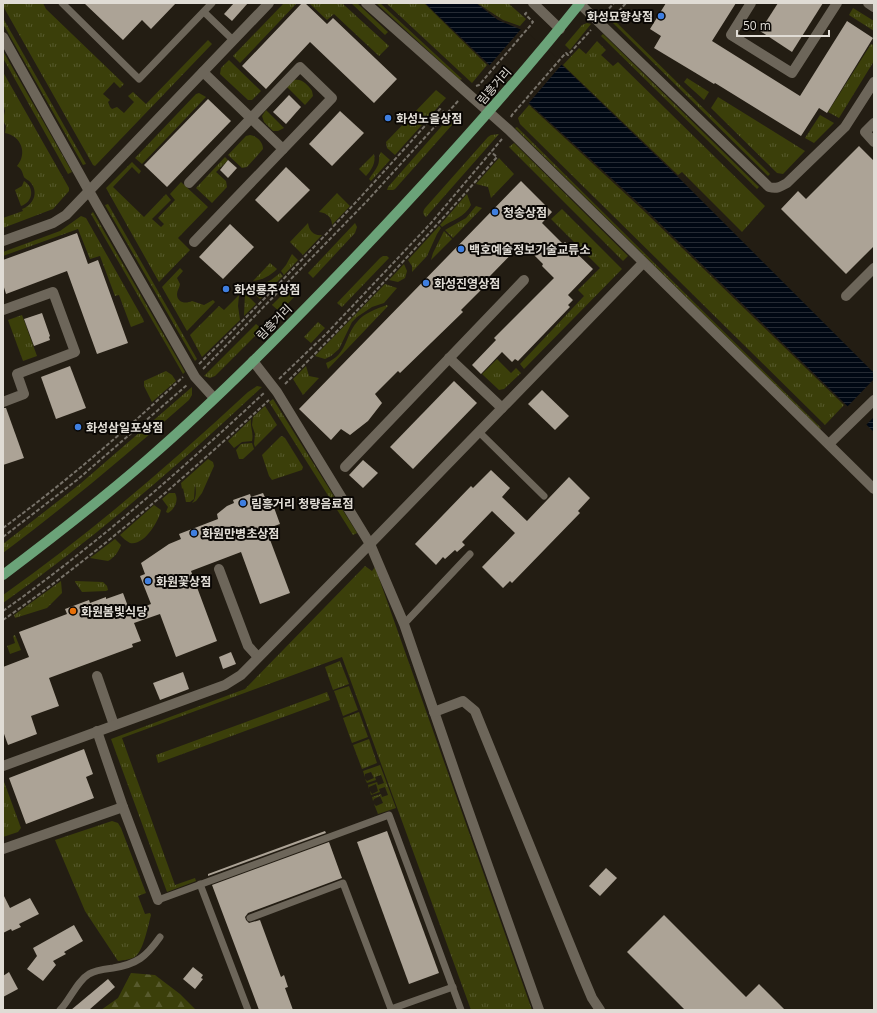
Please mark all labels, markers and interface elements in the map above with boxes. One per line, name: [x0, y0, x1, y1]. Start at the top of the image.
place label: 화성묘향상점: [587, 8, 653, 25]
marker: 화성묘향상점: [656, 11, 666, 21]
scale bar: [737, 12, 829, 38]
text: 50 m: [743, 17, 771, 34]
street label: 림흥거리: [473, 64, 515, 108]
place label: 화성노을상점: [396, 110, 462, 127]
marker: 화성노을상점: [383, 113, 393, 123]
place label: 청송상점: [503, 204, 547, 221]
marker: 청송상점: [490, 207, 500, 217]
place label: 백호예술정보기술교류소: [469, 241, 590, 258]
marker: 백호예술정보기술교류소: [456, 244, 466, 254]
place label: 화성진영상점: [434, 275, 500, 292]
marker: 화성진영상점: [421, 278, 431, 288]
place label: 화성룡주상점: [234, 281, 300, 298]
marker: 화성룡주상점: [221, 284, 231, 294]
street label: 림흥거리: [252, 300, 296, 344]
place label: 화성삼일포상점: [86, 419, 163, 436]
marker: 화성삼일포상점: [73, 422, 83, 432]
place label: 림흥거리 청량음료점: [251, 495, 353, 512]
marker: 림흥거리 청량음료점: [238, 498, 248, 508]
place label: 화원만병초상점: [202, 525, 279, 542]
marker: 화원만병초상점: [189, 528, 199, 538]
place label: 화원꽃상점: [156, 573, 211, 590]
marker: 화원꽃상점: [143, 576, 153, 586]
place label: 화원봄빛식당: [81, 603, 147, 620]
marker: 화원봄빛식당: [68, 606, 78, 616]

